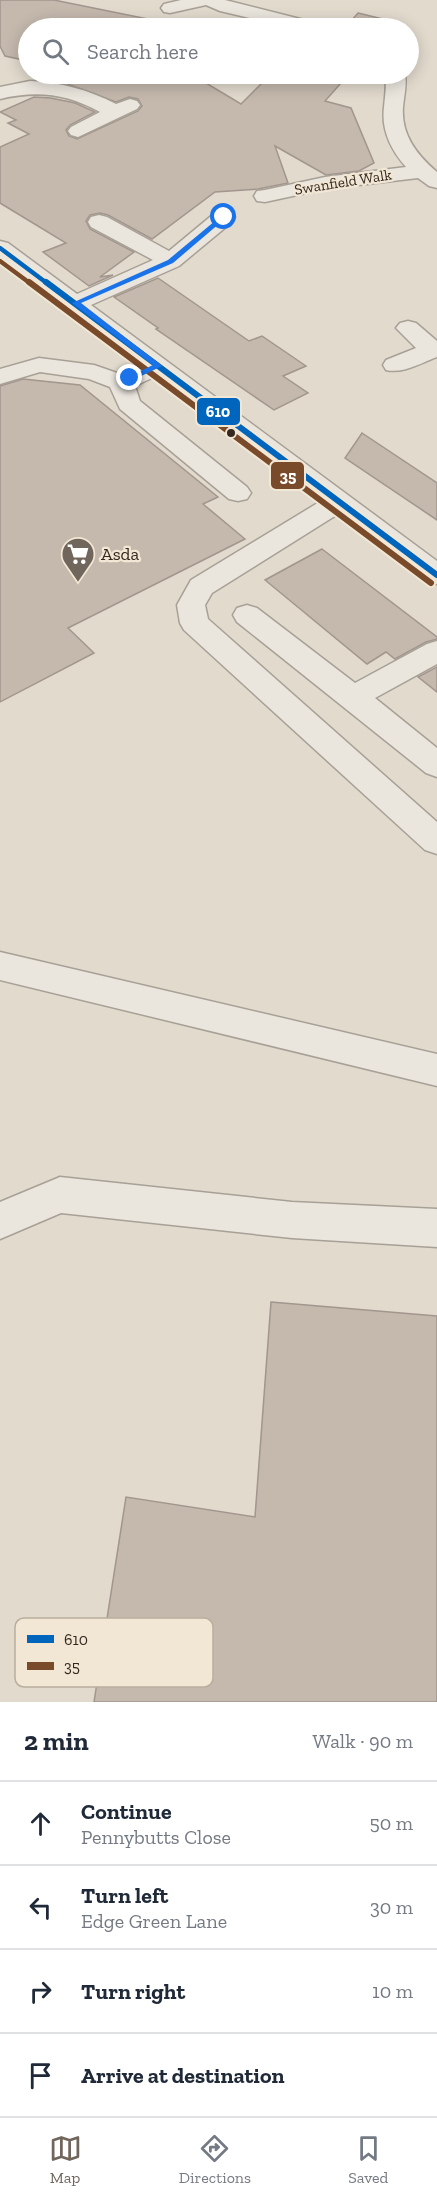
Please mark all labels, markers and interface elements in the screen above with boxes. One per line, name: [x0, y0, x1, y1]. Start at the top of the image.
search box: [18, 18, 419, 84]
icon: search: [39, 35, 72, 68]
text: Search here: [87, 38, 198, 65]
street label: Swanfield Walk: [293, 165, 393, 199]
route start: [210, 203, 236, 229]
route end: [116, 364, 142, 390]
line badge: 610: [196, 397, 241, 426]
text: 610: [206, 402, 230, 421]
unlabelled marker: [225, 427, 237, 439]
line badge: 35: [270, 461, 305, 490]
text: 35: [280, 467, 296, 486]
supermarket icon: Asda: [60, 536, 96, 583]
place label: Asda: [101, 543, 139, 565]
legend: [15, 1618, 213, 1687]
text: 610: [64, 1630, 88, 1649]
text: 35: [64, 1657, 80, 1676]
text: 2 min: [24, 1725, 89, 1757]
text: Walk · 90 m: [312, 1729, 413, 1753]
text: Continue: [81, 1798, 172, 1825]
icon: ahead: [24, 1807, 57, 1840]
text: 50 m: [369, 1811, 413, 1835]
text: Pennybutts Close: [81, 1825, 231, 1849]
text: Turn left: [81, 1882, 168, 1909]
icon: left: [24, 1891, 57, 1924]
text: 30 m: [370, 1895, 413, 1919]
text: Edge Green Lane: [81, 1909, 227, 1933]
icon: right: [24, 1975, 57, 2008]
text: Turn right: [81, 1978, 185, 2005]
text: 10 m: [372, 1979, 413, 2003]
icon: arrive: [24, 2059, 57, 2092]
text: Arrive at destination: [81, 2062, 284, 2089]
tab: Map: [49, 2132, 82, 2187]
tab: Directions: [179, 2132, 251, 2187]
tab: Saved: [348, 2132, 388, 2187]

